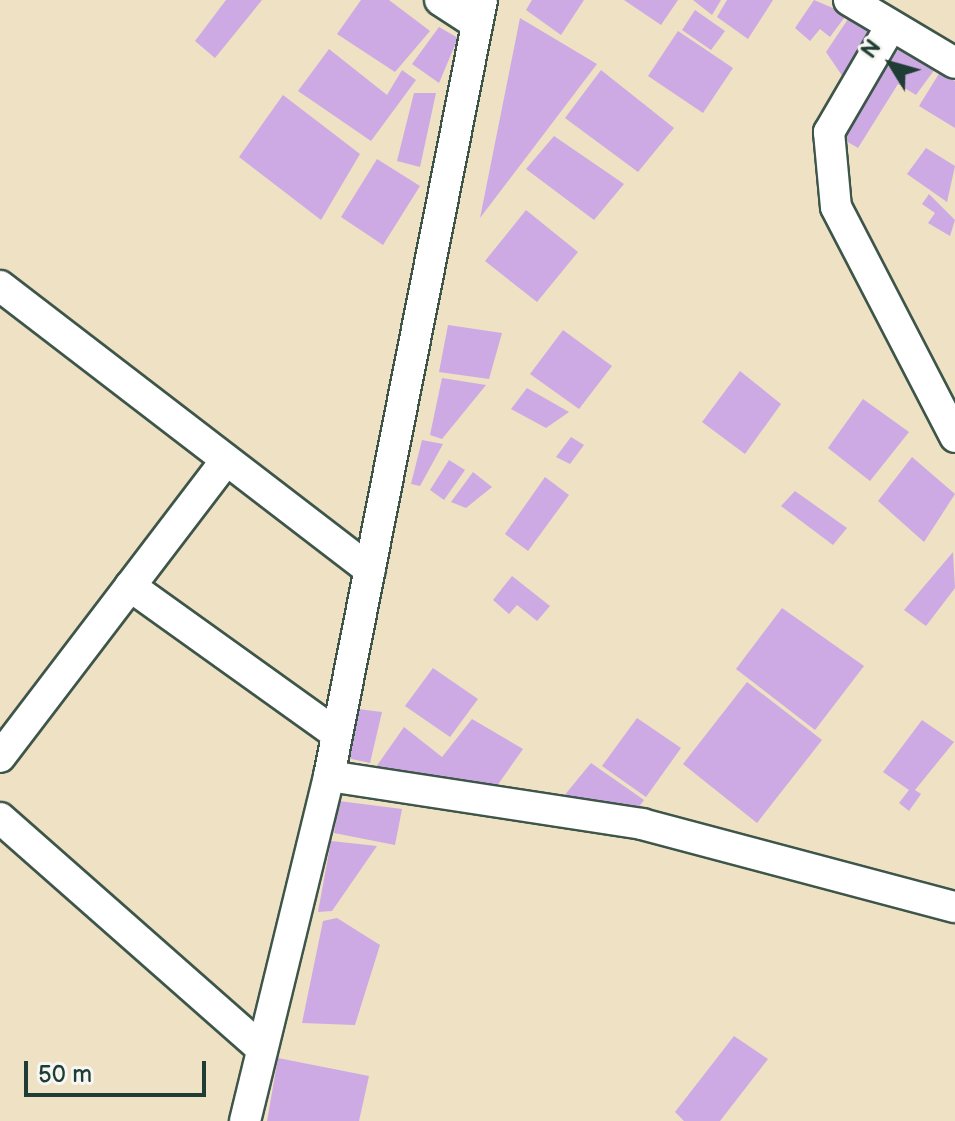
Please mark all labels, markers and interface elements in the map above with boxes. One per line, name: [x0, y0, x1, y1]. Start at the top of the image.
north arrow: [851, 24, 931, 104]
text: N: [856, 35, 887, 64]
scale bar: [28, 1045, 210, 1095]
text: 50 m: [38, 1060, 92, 1089]

